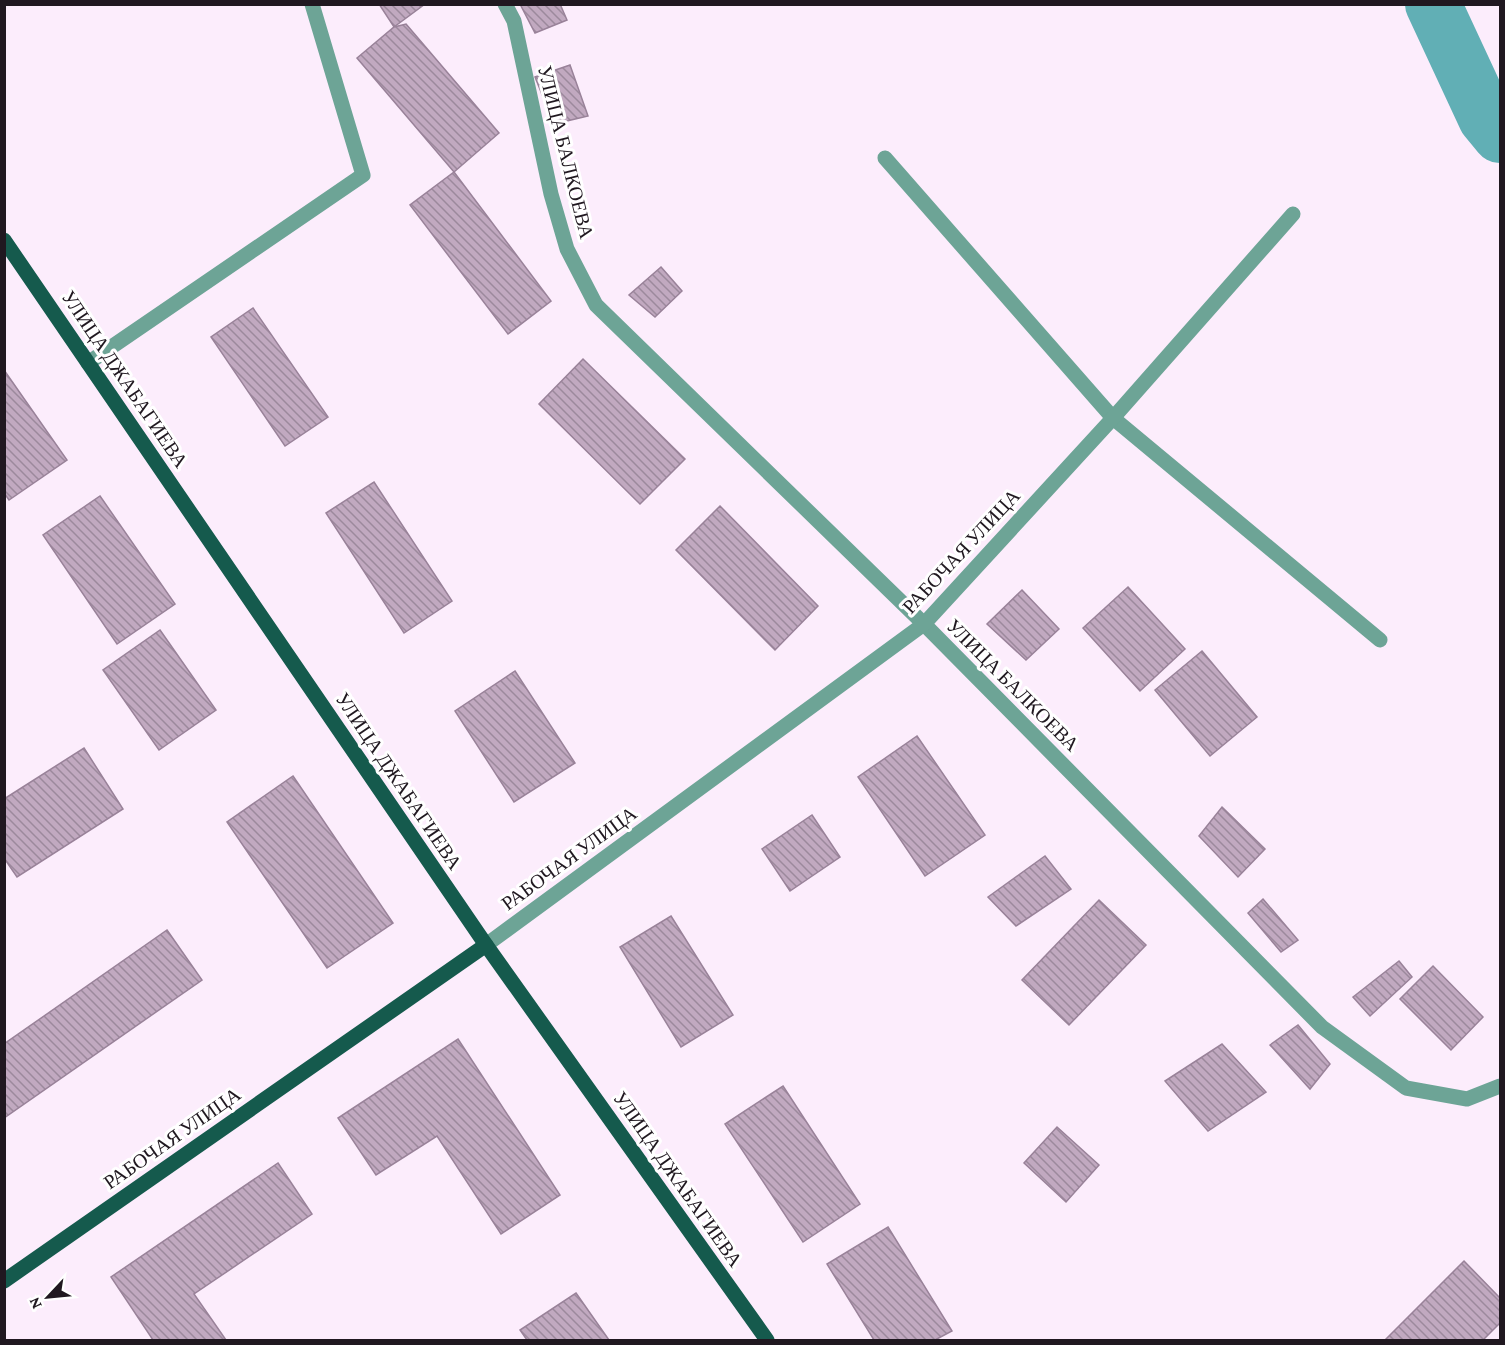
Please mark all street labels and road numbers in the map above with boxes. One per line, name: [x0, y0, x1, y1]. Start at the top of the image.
street label: УЛИЦА БАЛКОЕВА: [533, 63, 598, 242]
street label: УЛИЦА ДЖАБАГИЕВА: [57, 286, 193, 473]
street label: РАБОЧАЯ УЛИЦА: [898, 484, 1025, 618]
street label: УЛИЦА БАЛКОЕВА: [942, 614, 1084, 757]
street label: УЛИЦА ДЖАБАГИЕВА: [331, 688, 467, 875]
street label: РАБОЧАЯ УЛИЦА: [497, 801, 642, 915]
street label: РАБОЧАЯ УЛИЦА: [99, 1082, 246, 1194]
street label: УЛИЦА ДЖАБАГИЕВА: [608, 1087, 747, 1272]

